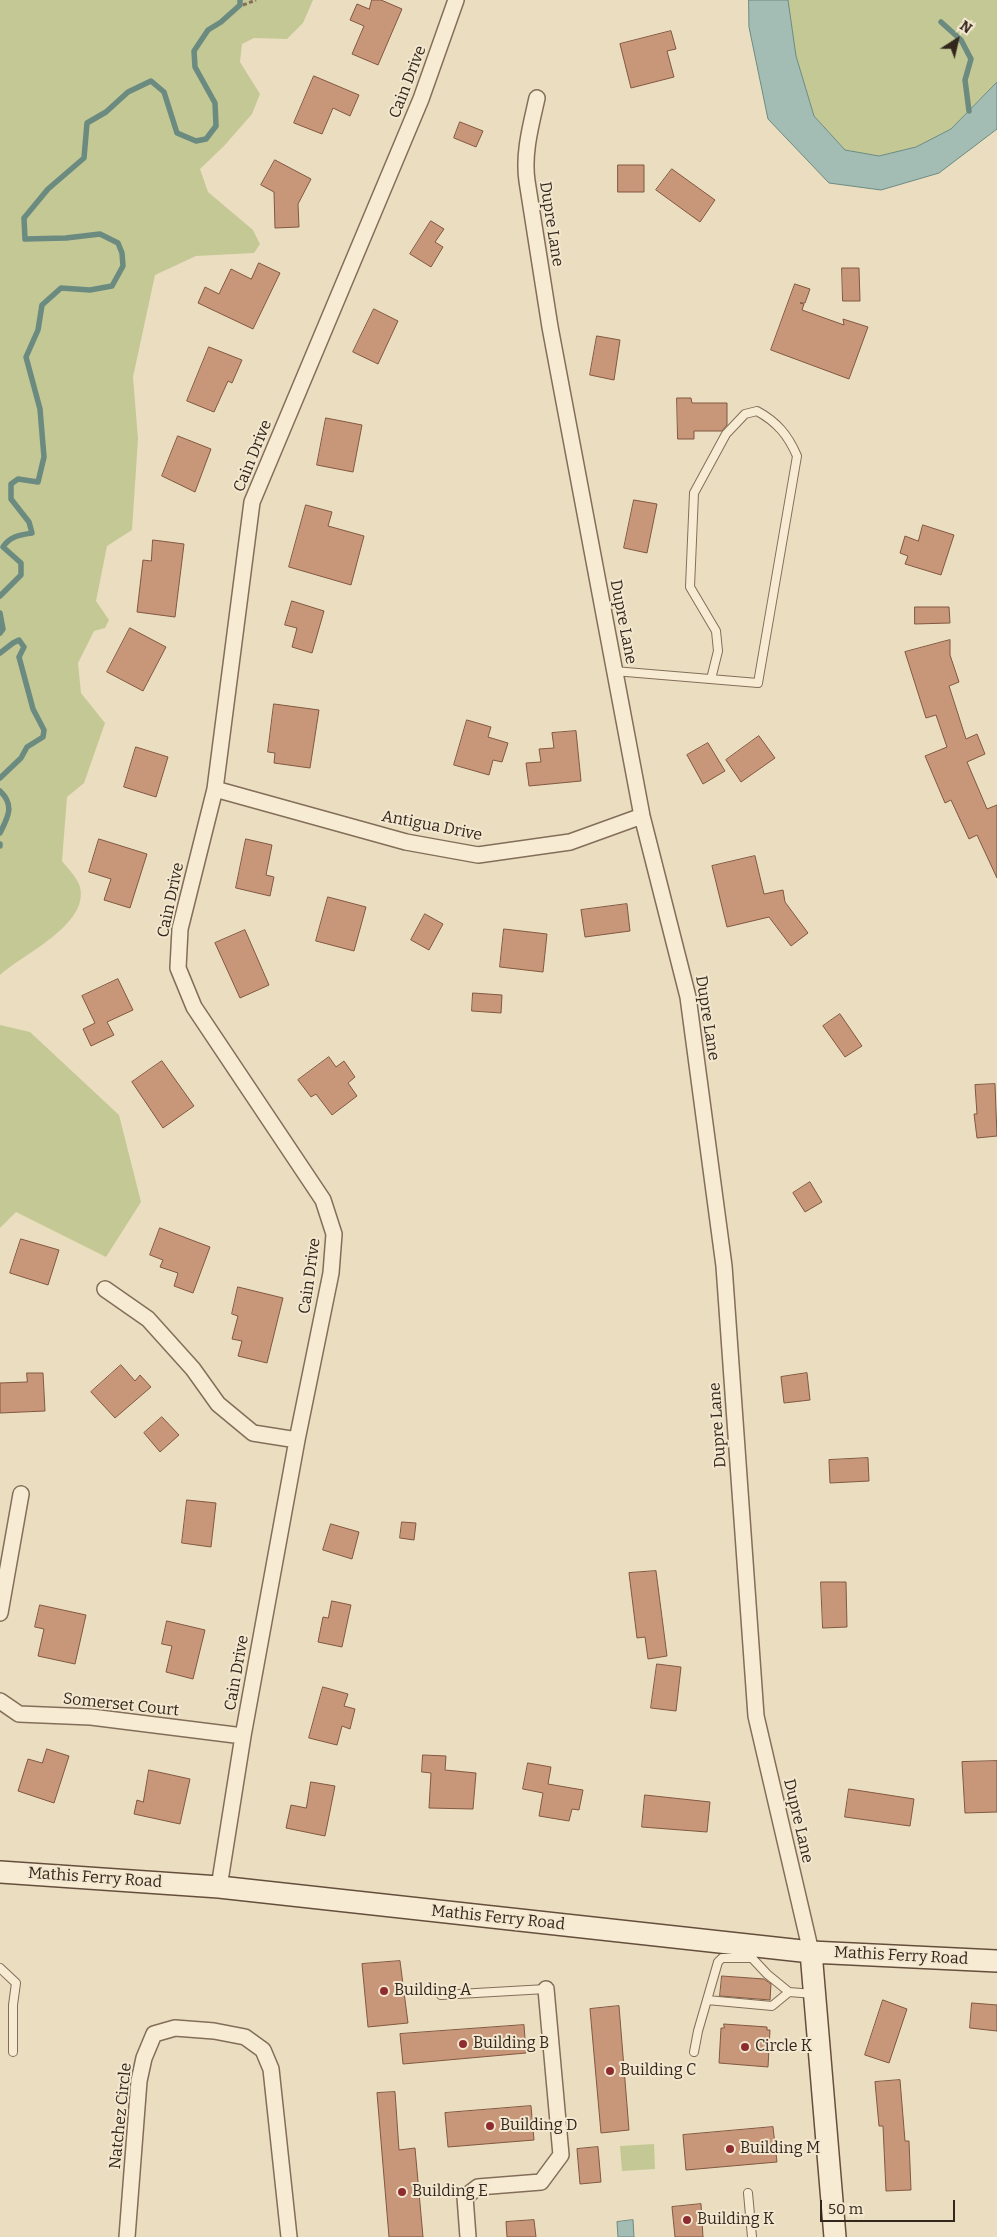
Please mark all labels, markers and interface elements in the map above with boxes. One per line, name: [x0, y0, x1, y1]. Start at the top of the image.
north arrow: [932, 15, 982, 65]
text: N: [957, 17, 975, 37]
street label: Cain Drive: [385, 43, 431, 121]
street label: Dupre Lane: [535, 180, 567, 268]
street label: Cain Drive: [230, 417, 276, 495]
street label: Dupre Lane: [605, 578, 641, 666]
street label: Antigua Drive: [380, 807, 484, 845]
street label: Cain Drive: [154, 861, 188, 939]
street label: Dupre Lane: [691, 974, 723, 1062]
street label: Cain Drive: [295, 1237, 325, 1315]
street label: Dupre Lane: [705, 1382, 731, 1468]
street label: Cain Drive: [221, 1634, 253, 1712]
street label: Somerset Court: [62, 1689, 180, 1721]
street label: Dupre Lane: [779, 1777, 817, 1865]
street label: Mathis Ferry Road: [27, 1864, 163, 1892]
street label: Mathis Ferry Road: [430, 1901, 566, 1935]
street label: Mathis Ferry Road: [833, 1943, 969, 1969]
place label: Building A: [394, 1981, 471, 2001]
marker: Building A: [378, 1985, 390, 1997]
place label: Building B: [473, 2034, 549, 2054]
place label: Circle K: [755, 2037, 812, 2057]
marker: Building B: [457, 2038, 469, 2050]
marker: Circle K: [739, 2041, 751, 2053]
place label: Building C: [620, 2061, 696, 2081]
street label: Natchez Circle: [106, 2062, 136, 2170]
marker: Building C: [604, 2065, 616, 2077]
place label: Building D: [500, 2116, 577, 2136]
marker: Building D: [484, 2120, 496, 2132]
place label: Building M: [740, 2139, 820, 2159]
marker: Building M: [724, 2143, 736, 2155]
place label: Building E: [412, 2182, 488, 2202]
marker: Building E: [396, 2186, 408, 2198]
scale bar: [822, 2190, 957, 2222]
text: 50 m: [828, 2200, 863, 2218]
place label: Building K: [697, 2210, 774, 2230]
marker: Building K: [681, 2214, 693, 2226]

